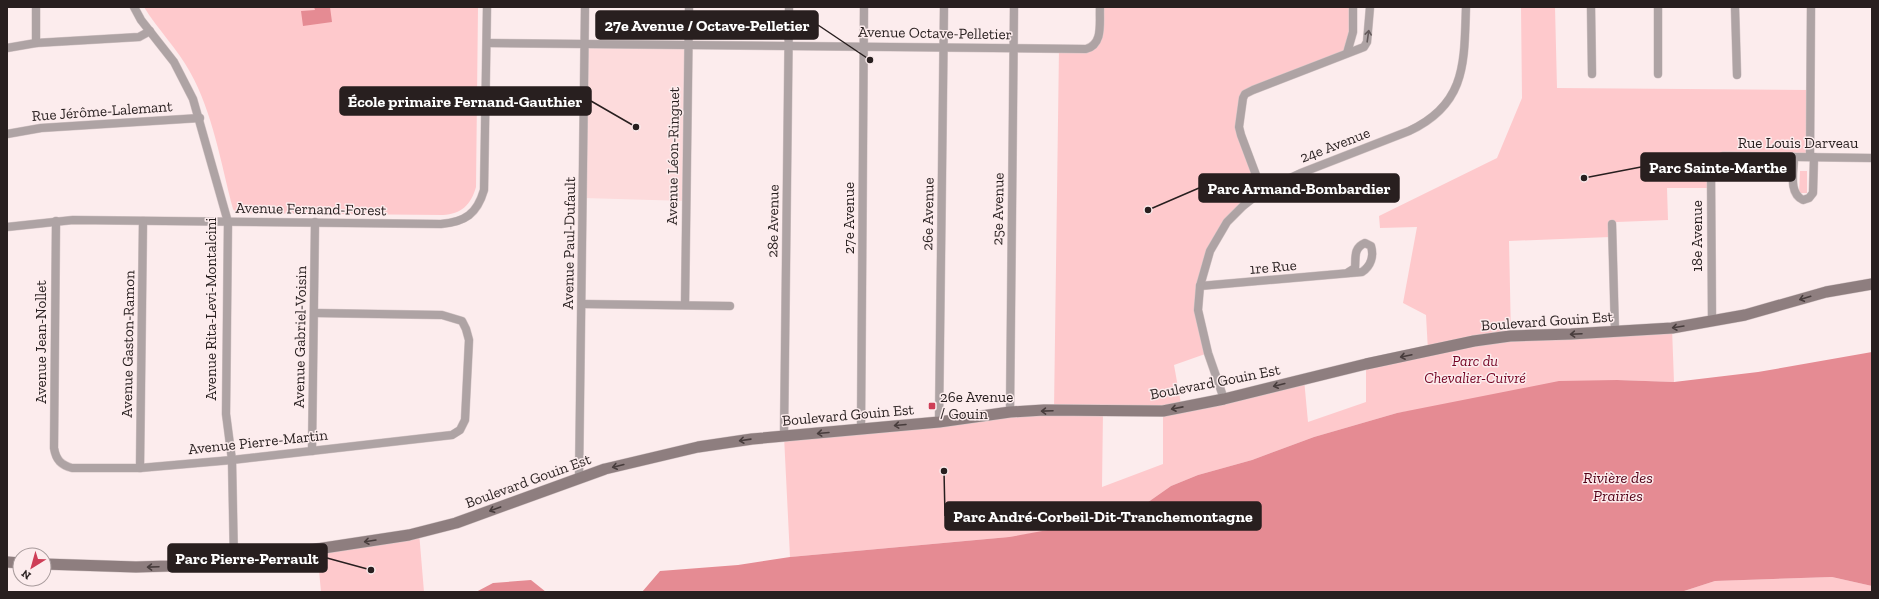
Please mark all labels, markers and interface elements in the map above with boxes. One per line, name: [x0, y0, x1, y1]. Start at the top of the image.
callout: 27e Avenue / Octave-Pelletier: [596, 11, 818, 39]
text: 27e Avenue / Octave-Pelletier: [604, 16, 810, 35]
street label: Avenue Octave-Pelletier: [858, 23, 1012, 43]
one-way arrow: [1364, 30, 1372, 43]
street label: Avenue Léon-Ringuet: [663, 86, 683, 225]
callout: École primaire Fernand-Gauthier: [340, 87, 591, 115]
text: École primaire Fernand-Gauthier: [348, 92, 582, 111]
street label: Rue Jérôme-Lalemant: [31, 97, 173, 125]
street label: 24e Avenue: [1298, 123, 1372, 167]
street label: Rue Louis Darveau: [1738, 134, 1859, 152]
callout: Parc Sainte-Marthe: [1641, 153, 1795, 181]
text: Parc Sainte-Marthe: [1649, 158, 1787, 177]
street label: 25e Avenue: [988, 172, 1008, 246]
callout: Parc Armand-Bombardier: [1199, 174, 1399, 202]
street label: Avenue Paul-Dufault: [559, 176, 579, 310]
street label: 26e Avenue: [918, 177, 938, 251]
text: Parc Armand-Bombardier: [1207, 179, 1391, 198]
street label: 27e Avenue: [840, 182, 858, 254]
street label: 28e Avenue: [763, 184, 783, 258]
street label: Avenue Fernand-Forest: [235, 199, 387, 219]
street label: 18e Avenue: [1688, 200, 1706, 272]
street label: Avenue Rita-Levi-Montalcini: [202, 217, 220, 401]
street label: 1re Rue: [1249, 256, 1297, 278]
street label: Avenue Gabriel-Voisin: [290, 265, 310, 408]
street label: Avenue Gaston-Ramon: [118, 270, 138, 418]
street label: Avenue Jean-Nollet: [32, 280, 50, 404]
one-way arrow: [1799, 295, 1812, 302]
street label: Boulevard Gouin Est: [1480, 307, 1614, 335]
one-way arrow: [1672, 323, 1685, 331]
one-way arrow: [1570, 330, 1583, 338]
one-way arrow: [1400, 352, 1413, 360]
park label: Parc du Chevalier-Cuivré: [1424, 352, 1526, 387]
street label: Boulevard Gouin Est: [1148, 360, 1282, 403]
one-way arrow: [1273, 382, 1286, 390]
place label: 26e Avenue / Gouin: [940, 388, 1013, 423]
street label: Boulevard Gouin Est: [781, 400, 915, 430]
marker: 26e Avenue / Gouin: [927, 401, 937, 411]
one-way arrow: [1171, 404, 1184, 412]
one-way arrow: [1041, 407, 1054, 414]
one-way arrow: [894, 422, 907, 429]
street label: Avenue Pierre-Martin: [187, 426, 329, 458]
one-way arrow: [817, 429, 830, 436]
one-way arrow: [739, 436, 752, 444]
street label: Boulevard Gouin Est: [463, 450, 594, 512]
one-way arrow: [612, 463, 625, 471]
water label: Rivière des Prairies: [1583, 468, 1653, 505]
callout: Parc André-Corbeil-Dit-Tranchemontagne: [945, 502, 1261, 530]
one-way arrow: [489, 506, 502, 513]
text: Parc André-Corbeil-Dit-Tranchemontagne: [953, 507, 1253, 526]
one-way arrow: [364, 537, 377, 545]
callout: Parc Pierre-Perrault: [168, 544, 327, 572]
north arrow: [12, 547, 52, 587]
text: Parc Pierre-Perrault: [175, 549, 319, 568]
one-way arrow: [147, 563, 160, 570]
text: N: [19, 566, 34, 582]

